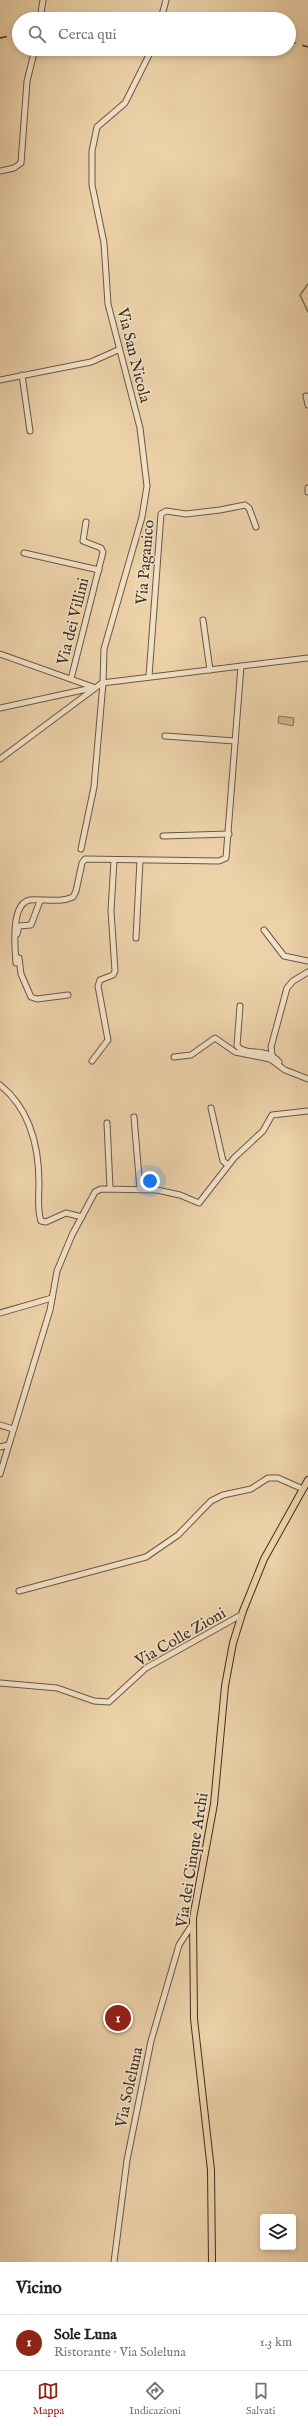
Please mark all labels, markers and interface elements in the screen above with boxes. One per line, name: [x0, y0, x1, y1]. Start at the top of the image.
search box: [12, 12, 296, 56]
icon: search: [26, 23, 48, 45]
text: Cerca qui: [58, 25, 117, 44]
street label: Via San Nicola: [111, 305, 155, 405]
street label: Via Paganico: [132, 519, 160, 606]
street label: Via dei Villini: [53, 576, 94, 668]
your location: [140, 1171, 160, 1191]
street label: Via Colle Zioni: [131, 1604, 230, 1672]
street label: Via dei Cinque Archi: [172, 1791, 214, 1930]
pin: 1: [105, 2003, 131, 2033]
street label: Via Soleluna: [111, 2045, 148, 2130]
map controls: [260, 2214, 296, 2250]
button: layers: [260, 2214, 296, 2250]
text: Vicino: [16, 2278, 62, 2299]
text: Sole Luna: [54, 2325, 117, 2344]
text: 1: [27, 2334, 31, 2351]
text: 1.3 km: [260, 2334, 292, 2351]
text: Ristorante · Via Soleluna: [54, 2344, 186, 2361]
tab: Mappa: [33, 2380, 64, 2418]
tab: Indicazioni: [129, 2380, 181, 2418]
tab: Salvati: [246, 2380, 275, 2418]

